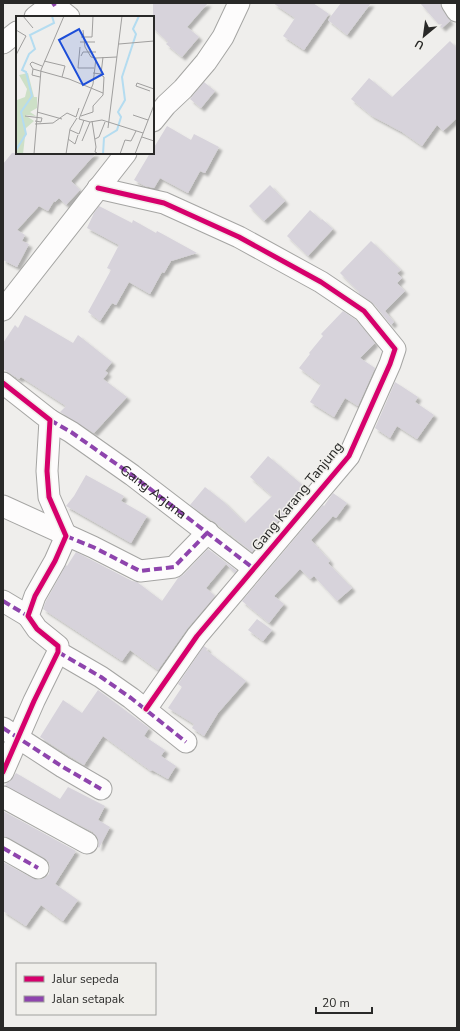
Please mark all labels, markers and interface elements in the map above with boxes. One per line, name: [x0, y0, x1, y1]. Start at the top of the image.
inset map: [16, 16, 154, 154]
north arrow: [404, 16, 444, 56]
text: U: [412, 36, 427, 53]
street label: Gang Karang Tanjung: [247, 438, 347, 555]
street label: Gang Arjuna: [116, 461, 190, 524]
legend: [16, 963, 156, 1015]
text: Jalur sepeda: [51, 971, 119, 987]
scale bar: [316, 989, 372, 1015]
text: Jalan setapak: [51, 991, 125, 1007]
text: 20 m: [322, 995, 350, 1011]

